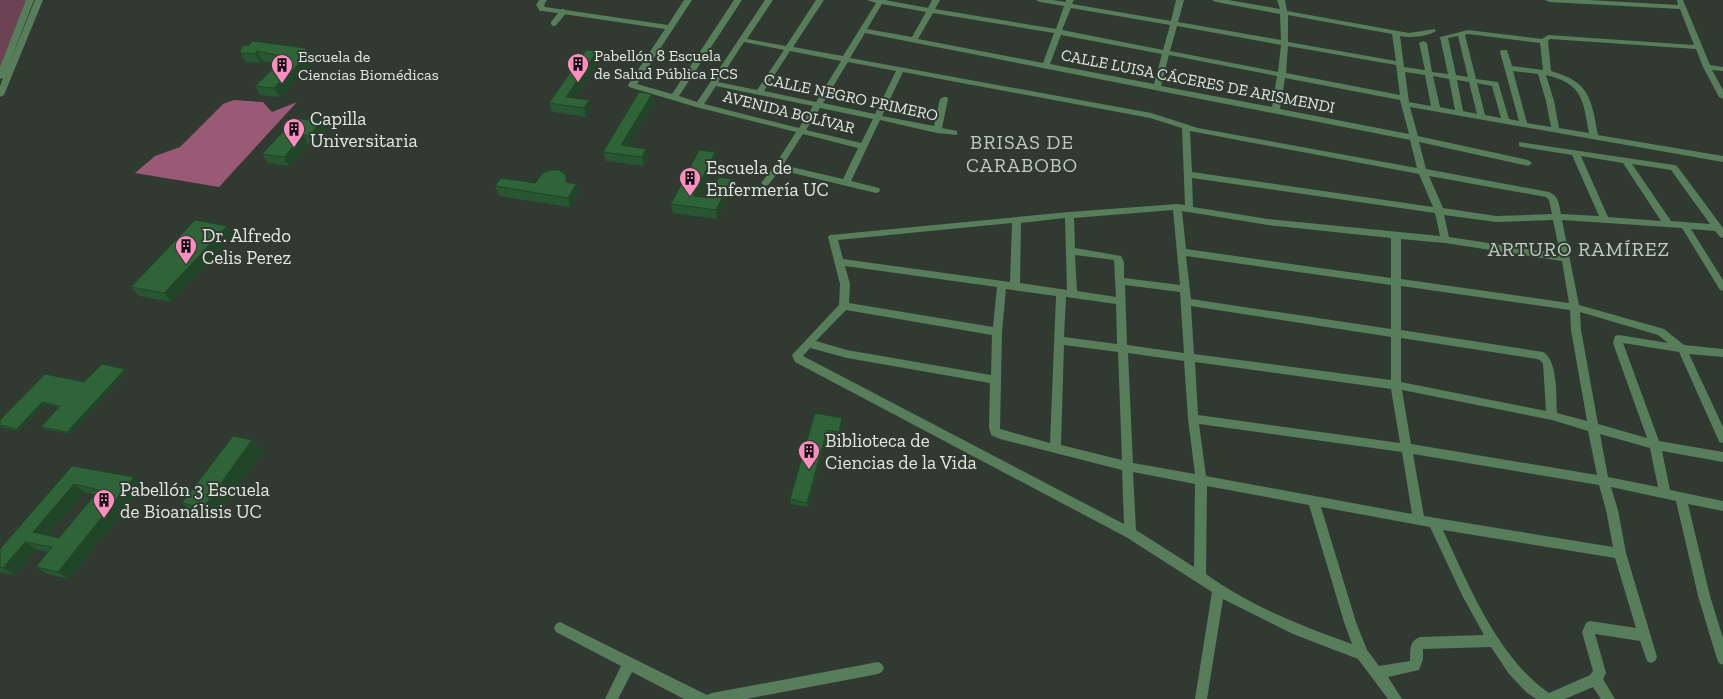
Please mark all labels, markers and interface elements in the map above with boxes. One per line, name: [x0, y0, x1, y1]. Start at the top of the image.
street label: CALLE LUISA CÁCERES DE ARISMENDI: [1059, 45, 1337, 117]
place label: Pabellón 8 Escuela de Salud Pública FCS: [594, 46, 738, 83]
place label: Escuela de Ciencias Biomédicas: [298, 47, 439, 84]
building icon: Pabellón 8 Escuela de Salud Pública FCS: [566, 52, 590, 83]
building icon: Escuela de Ciencias Biomédicas: [270, 53, 294, 84]
street label: CALLE NEGRO PRIMERO: [762, 69, 940, 125]
street label: AVENIDA BOLÍVAR: [721, 86, 857, 138]
place label: Capilla Universitaria: [310, 107, 418, 152]
building icon: Capilla Universitaria: [282, 117, 306, 148]
district label: BRISAS DE CARABOBO: [966, 130, 1078, 177]
place label: Escuela de Enfermería UC: [706, 156, 829, 201]
building icon: Escuela de Enfermería UC: [678, 166, 702, 197]
place label: Dr. Alfredo Celis Perez: [202, 224, 292, 269]
building icon: Dr. Alfredo Celis Perez: [174, 234, 198, 265]
district label: ARTURO RAMÍREZ: [1488, 237, 1670, 261]
place label: Biblioteca de Ciencias de la Vida: [825, 429, 977, 474]
building icon: Biblioteca de Ciencias de la Vida: [797, 439, 821, 470]
place label: Pabellón 3 Escuela de Bioanálisis UC: [120, 478, 270, 523]
building icon: Pabellón 3 Escuela de Bioanálisis UC: [92, 488, 116, 519]

